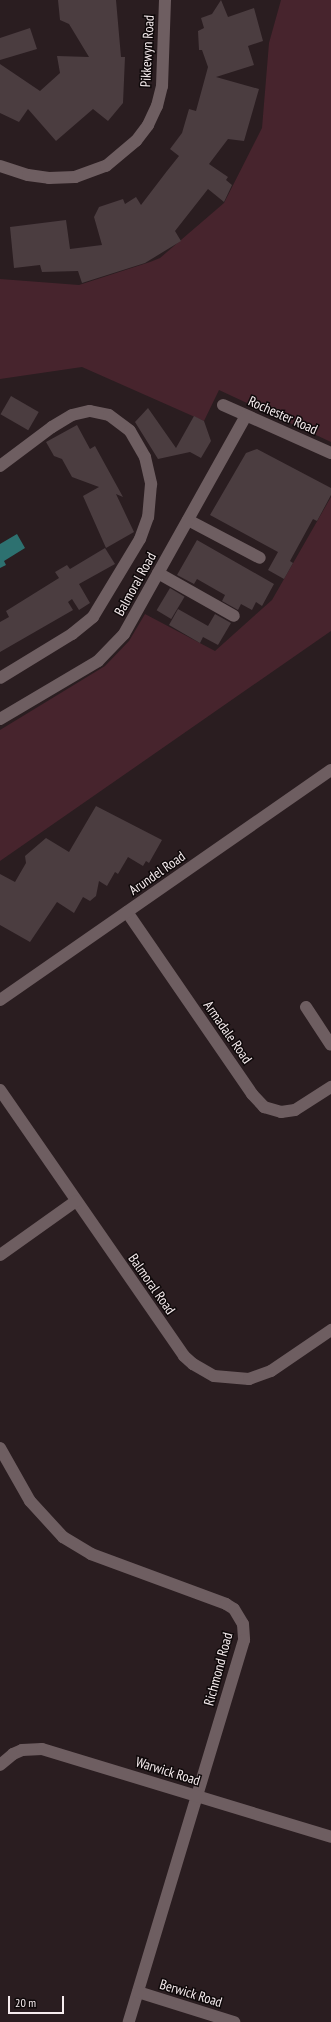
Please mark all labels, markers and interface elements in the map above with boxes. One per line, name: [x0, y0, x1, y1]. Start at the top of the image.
street label: Pikkewyn Road: [137, 14, 157, 88]
street label: Rochester Road: [246, 392, 320, 438]
street label: Balmoral Road: [111, 549, 159, 619]
street label: Arundel Road: [126, 848, 188, 898]
street label: Armadale Road: [200, 997, 256, 1067]
street label: Balmoral Road: [125, 1250, 179, 1318]
street label: Richmond Road: [200, 1631, 236, 1707]
street label: Warwick Road: [134, 1753, 202, 1789]
street label: Berwick Road: [158, 1975, 224, 2011]
scale bar: [10, 1988, 66, 2014]
text: 20 m: [15, 1995, 36, 2010]

